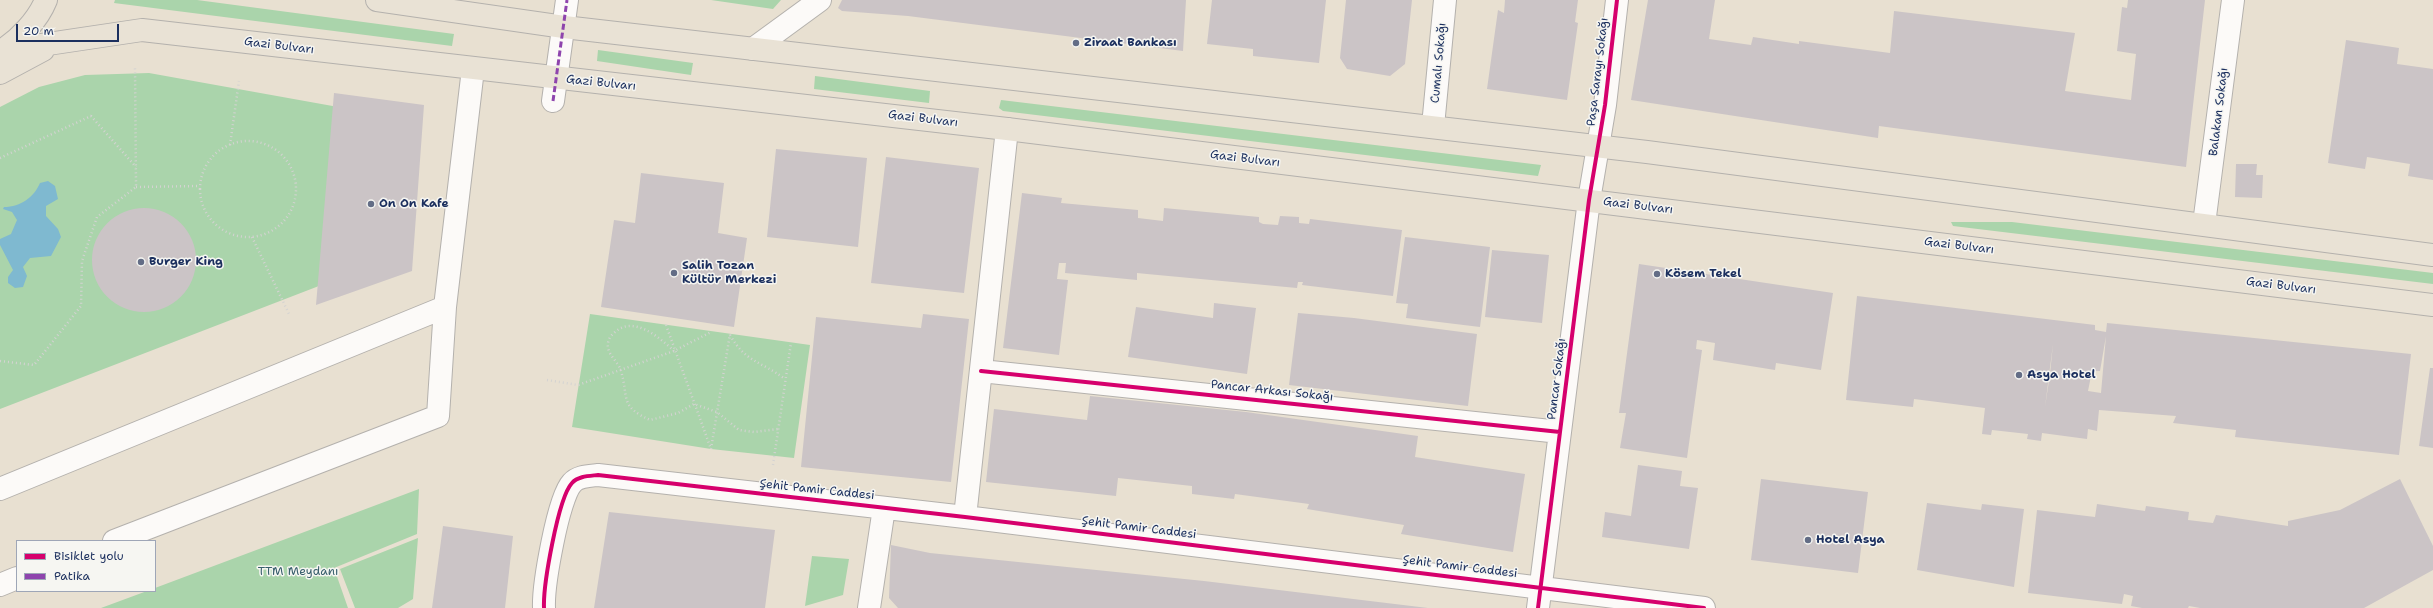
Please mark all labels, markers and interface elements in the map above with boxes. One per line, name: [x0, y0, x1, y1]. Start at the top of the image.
scale bar: [18, 16, 121, 42]
street label: Paşa Sarayı Sokağı: [1584, 17, 1612, 127]
street label: Cumalı Sokağı: [1428, 22, 1450, 104]
text: 20 m: [23, 23, 54, 39]
street label: Gazi Bulvarı: [243, 35, 315, 57]
place label: Ziraat Bankası: [1084, 36, 1177, 50]
marker: Ziraat Bankası: [1071, 38, 1081, 48]
street label: Balakan Sokağı: [2206, 67, 2232, 157]
street label: Gazi Bulvarı: [565, 72, 637, 94]
street label: Gazi Bulvarı: [887, 108, 959, 130]
street label: Gazi Bulvarı: [1209, 148, 1281, 170]
street label: Gazi Bulvarı: [1602, 195, 1674, 217]
place label: On On Kafe: [379, 197, 449, 211]
marker: On On Kafe: [366, 199, 376, 209]
street label: Gazi Bulvarı: [1923, 235, 1995, 257]
place label: Burger King: [149, 255, 223, 269]
marker: Burger King: [136, 257, 146, 267]
place label: Salih Tozan Kültür Merkezi: [682, 259, 776, 287]
place label: Kösem Tekel: [1665, 267, 1741, 281]
marker: Salih Tozan Kültür Merkezi: [669, 268, 679, 278]
marker: Kösem Tekel: [1652, 269, 1662, 279]
street label: Gazi Bulvarı: [2245, 275, 2317, 297]
street label: Pancar Sokağı: [1545, 337, 1569, 421]
place label: Asya Hotel: [2027, 368, 2096, 382]
marker: Asya Hotel: [2014, 370, 2024, 380]
street label: Pancar Arkası Sokağı: [1210, 377, 1334, 405]
street label: Şehit Pamir Caddesi: [759, 477, 875, 503]
street label: Şehit Pamir Caddesi: [1081, 514, 1197, 542]
place label: Hotel Asya: [1816, 533, 1885, 547]
marker: Hotel Asya: [1803, 535, 1813, 545]
legend: [16, 540, 156, 592]
text: Bisiklet yolu: [54, 548, 124, 564]
street label: Şehit Pamir Caddesi: [1402, 553, 1518, 581]
park label: TTM Meydanı: [258, 565, 338, 579]
text: Patika: [54, 568, 90, 584]

